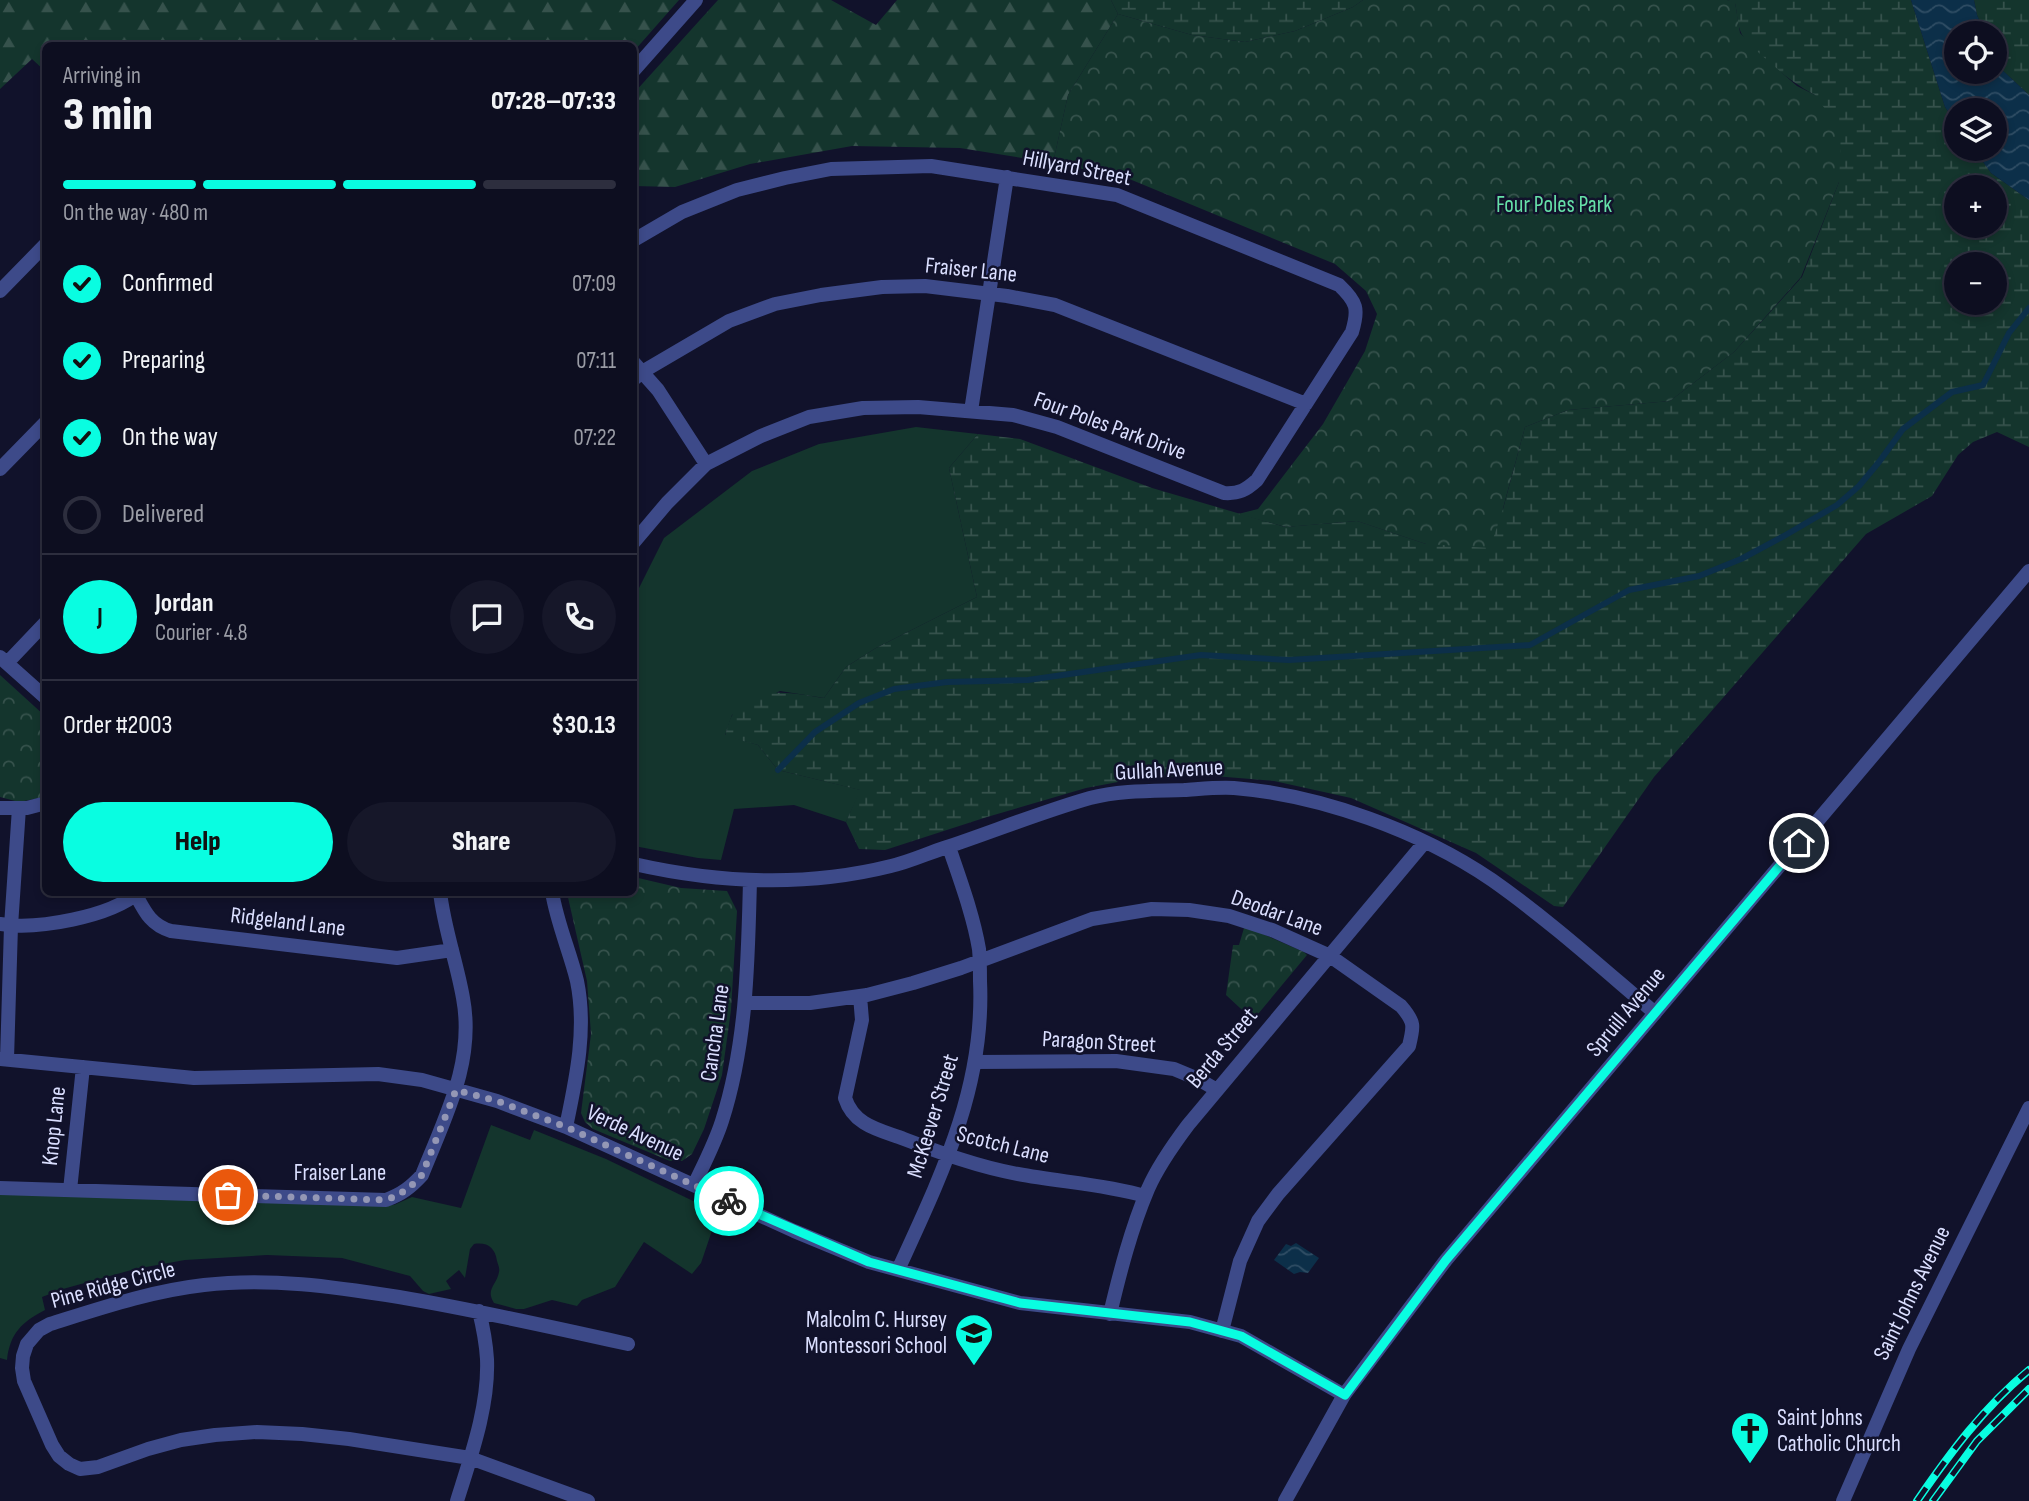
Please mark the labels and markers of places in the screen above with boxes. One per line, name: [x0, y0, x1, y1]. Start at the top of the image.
pin: [1769, 813, 1829, 873]
pin: [198, 1165, 258, 1225]
place label: Malcolm C. Hursey Montessori School: [805, 1306, 947, 1360]
school or university icon: Malcolm C. Hursey Montessori School: [953, 1312, 995, 1367]
place label: Saint Johns Catholic Church: [1777, 1404, 1901, 1458]
church icon: Saint Johns Catholic Church: [1729, 1410, 1771, 1465]

